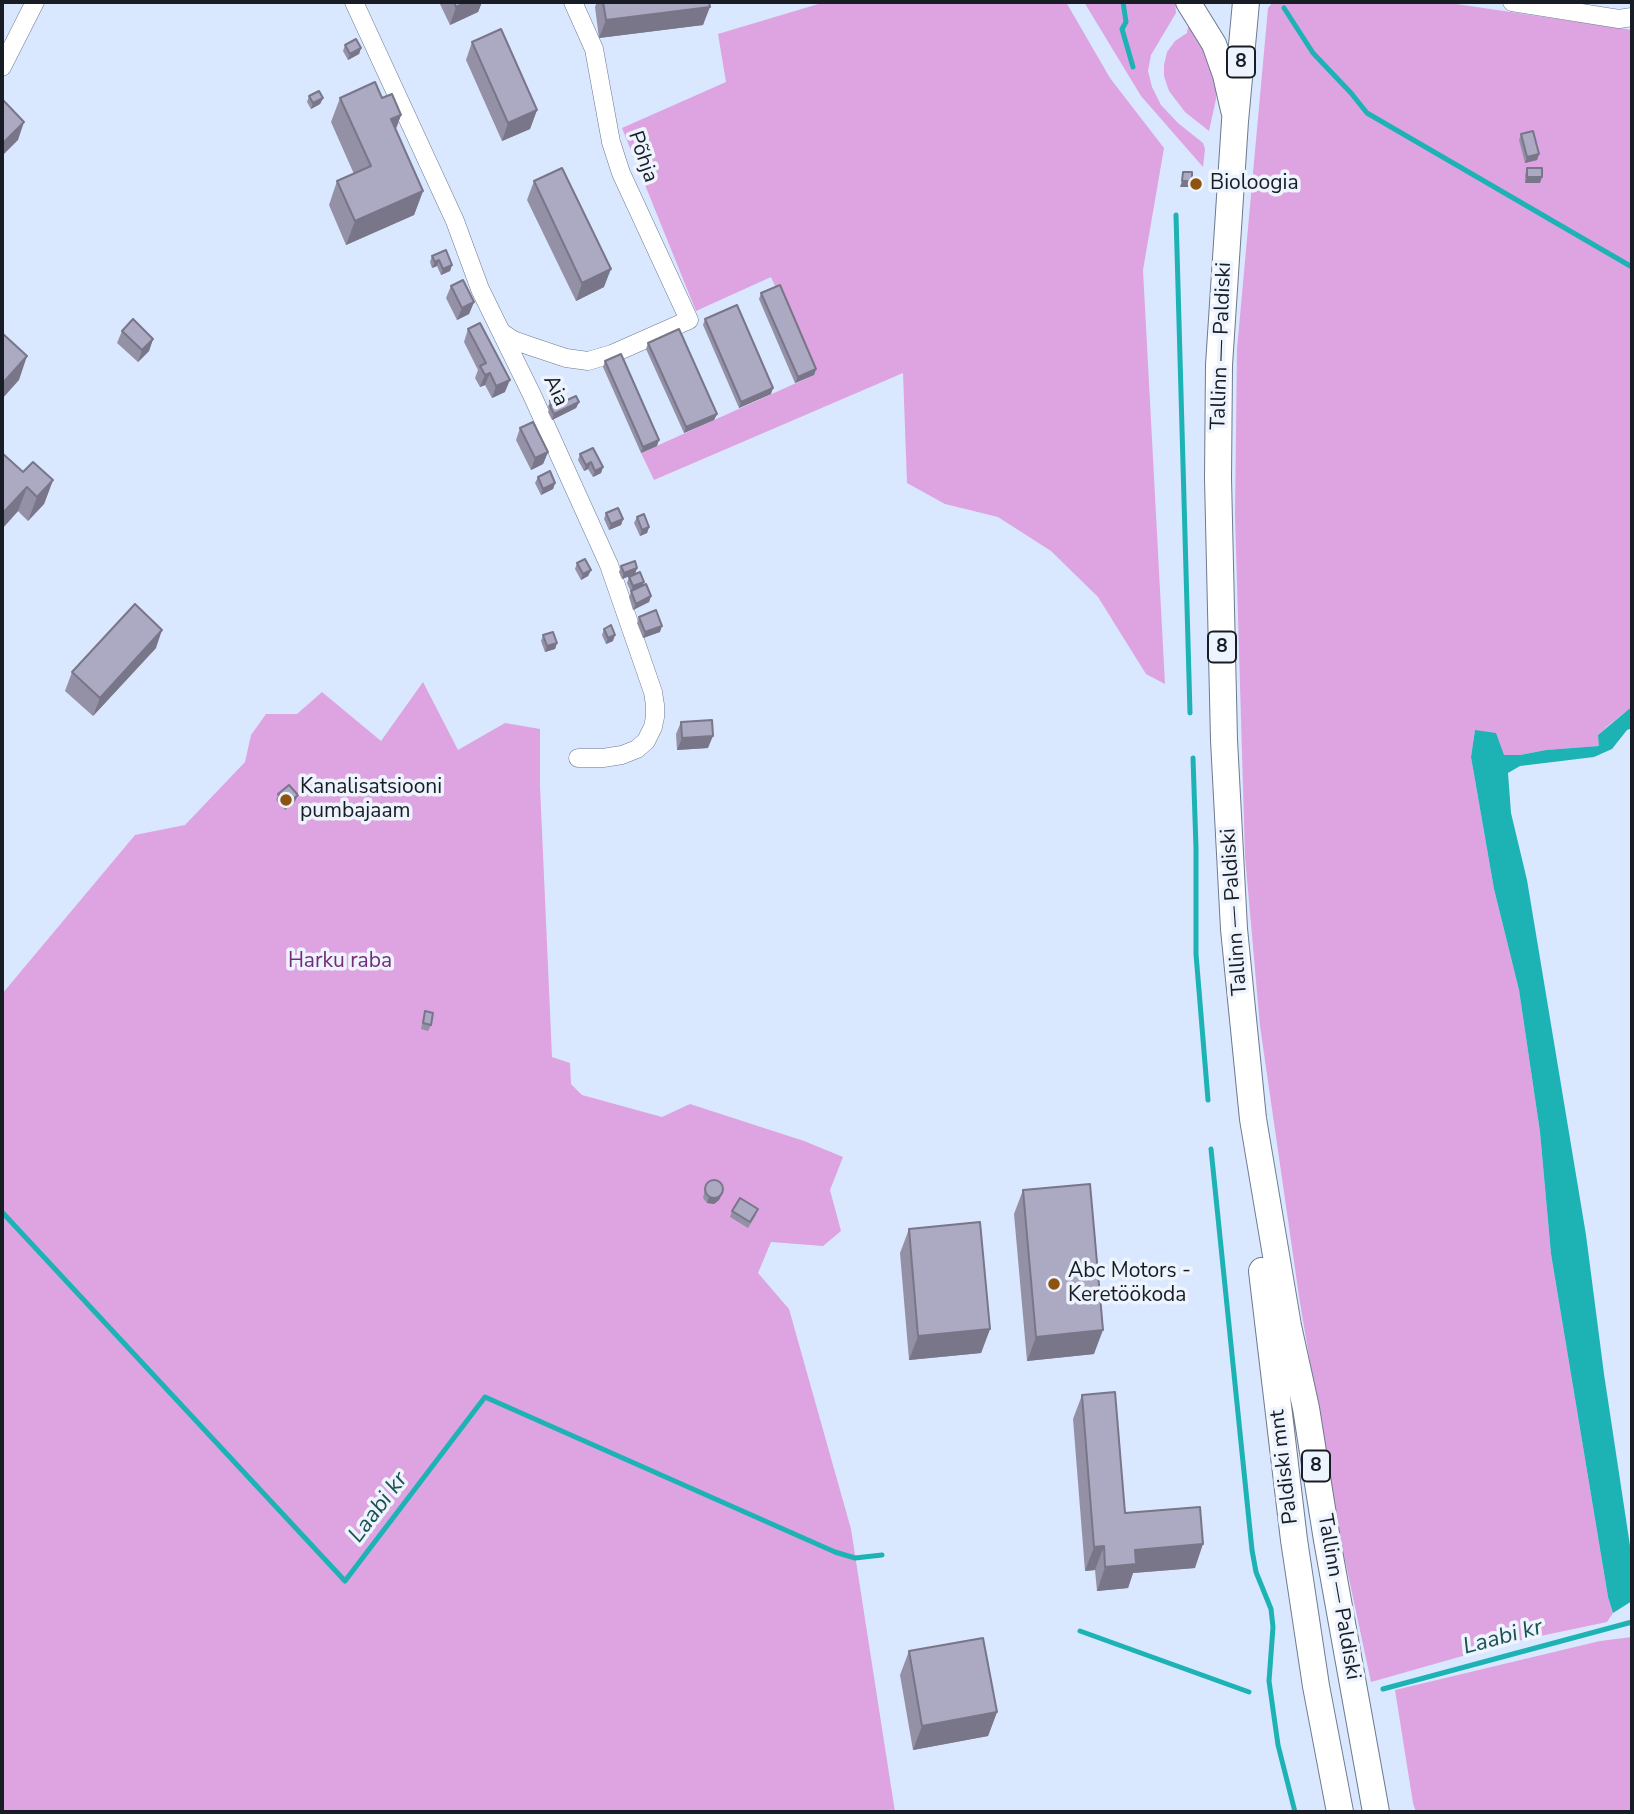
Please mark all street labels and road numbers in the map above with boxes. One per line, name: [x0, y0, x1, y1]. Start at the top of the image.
road number: 8: [1227, 46, 1255, 78]
street label: Põhja: [622, 128, 662, 186]
street label: Tallinn — Paldiski: [1206, 262, 1238, 430]
street label: Aia: [537, 371, 573, 411]
road number: 8: [1208, 632, 1236, 662]
street label: Tallinn — Paldiski: [1217, 827, 1253, 997]
street label: Paldiski mnt: [1265, 1408, 1305, 1526]
road number: 8: [1302, 1450, 1330, 1482]
street label: Tallinn — Paldiski: [1311, 1512, 1365, 1682]

